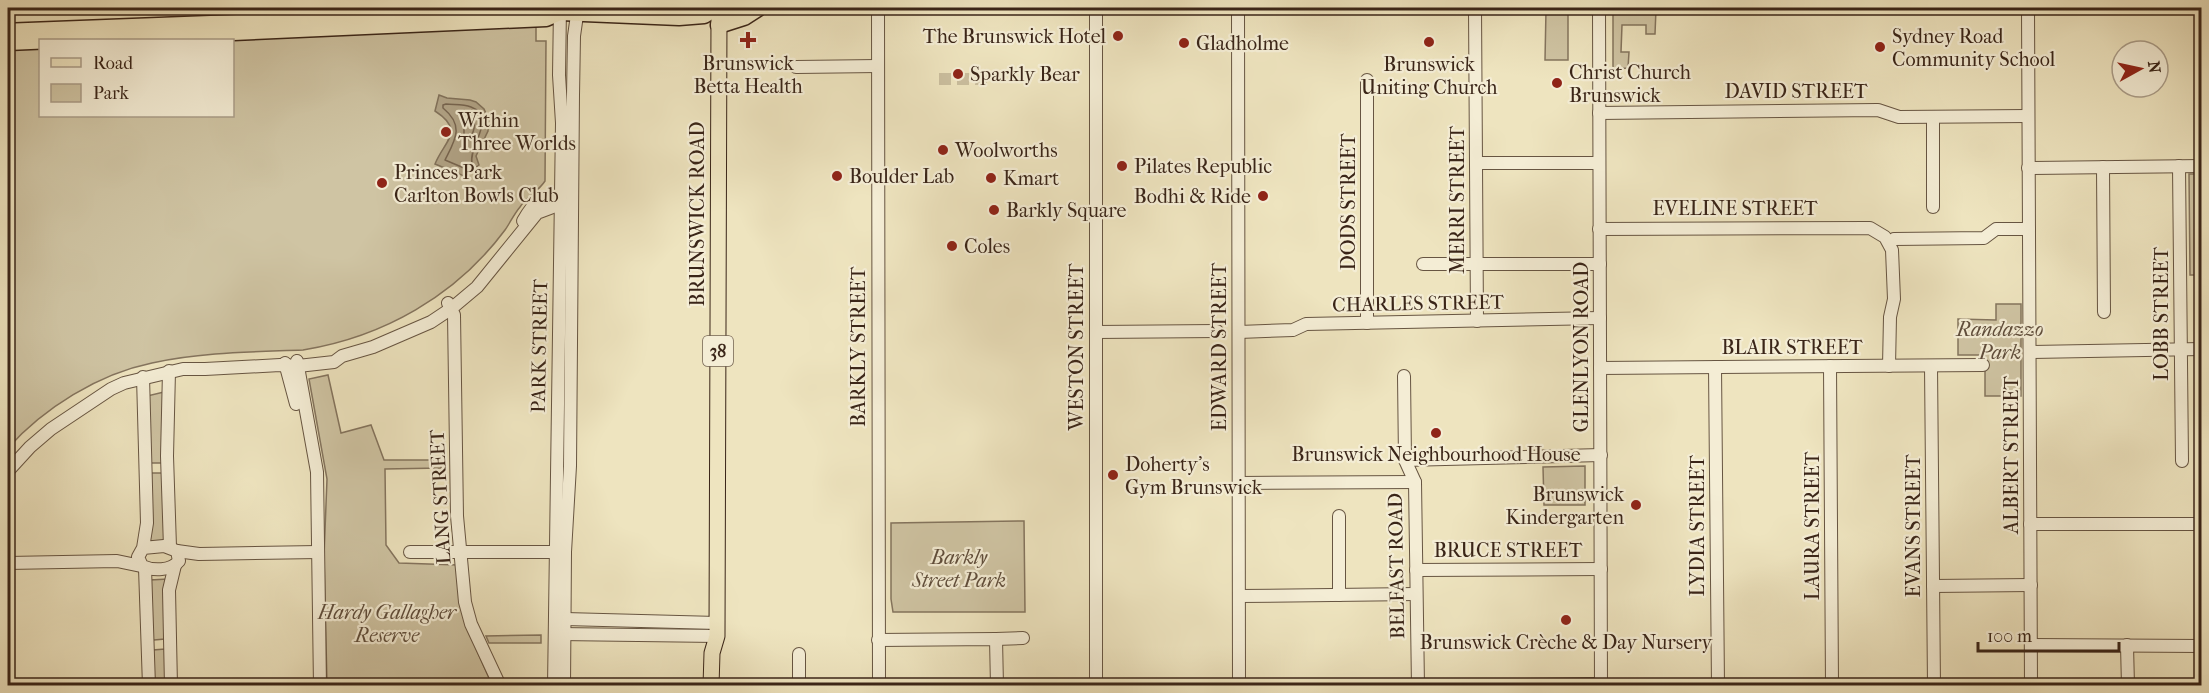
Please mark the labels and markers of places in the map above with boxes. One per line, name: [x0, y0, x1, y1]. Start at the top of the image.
place label: The Brunswick Hotel: [923, 25, 1106, 48]
place label: Sydney Road Community School: [1892, 25, 2056, 71]
marker: The Brunswick Hotel: [1111, 29, 1125, 43]
marker: Brunswick Betta Health: [739, 31, 757, 49]
place label: Gladholme: [1196, 32, 1289, 55]
marker: Brunswick Uniting Church: [1422, 35, 1436, 49]
marker: Gladholme: [1177, 36, 1191, 50]
marker: Sydney Road Community School: [1873, 40, 1887, 54]
place label: Brunswick Betta Health: [693, 52, 803, 98]
place label: Brunswick Uniting Church: [1361, 53, 1498, 99]
place label: Christ Church Brunswick: [1569, 61, 1692, 107]
place label: Sparkly Bear: [970, 63, 1080, 86]
marker: Sparkly Bear: [951, 67, 965, 81]
marker: Christ Church Brunswick: [1550, 76, 1564, 90]
place label: Within Three Worlds: [457, 109, 576, 155]
marker: Within Three Worlds: [439, 125, 453, 139]
place label: Woolworths: [954, 139, 1058, 162]
marker: Woolworths: [936, 143, 950, 157]
place label: Pilates Republic: [1134, 155, 1272, 178]
marker: Pilates Republic: [1115, 159, 1129, 173]
place label: Princes Park Carlton Bowls Club: [394, 161, 559, 207]
place label: Boulder Lab: [849, 165, 954, 188]
place label: Kmart: [1003, 167, 1059, 190]
marker: Boulder Lab: [830, 169, 844, 183]
marker: Kmart: [984, 171, 998, 185]
marker: Princes Park Carlton Bowls Club: [375, 176, 389, 190]
place label: Bodhi & Ride: [1134, 185, 1251, 208]
marker: Bodhi & Ride: [1256, 189, 1270, 203]
place label: Barkly Square: [1006, 199, 1127, 222]
marker: Barkly Square: [987, 203, 1001, 217]
place label: Coles: [964, 235, 1010, 258]
marker: Coles: [945, 239, 959, 253]
marker: Brunswick Neighbourhood House: [1429, 426, 1443, 440]
place label: Brunswick Neighbourhood House: [1291, 443, 1581, 466]
place label: Doherty's Gym Brunswick: [1125, 453, 1263, 499]
marker: Doherty's Gym Brunswick: [1106, 468, 1120, 482]
place label: Brunswick Kindergarten: [1506, 483, 1625, 529]
marker: Brunswick Kindergarten: [1629, 498, 1643, 512]
marker: Brunswick Crèche & Day Nursery: [1559, 613, 1573, 627]
place label: Brunswick Crèche & Day Nursery: [1420, 631, 1714, 654]

